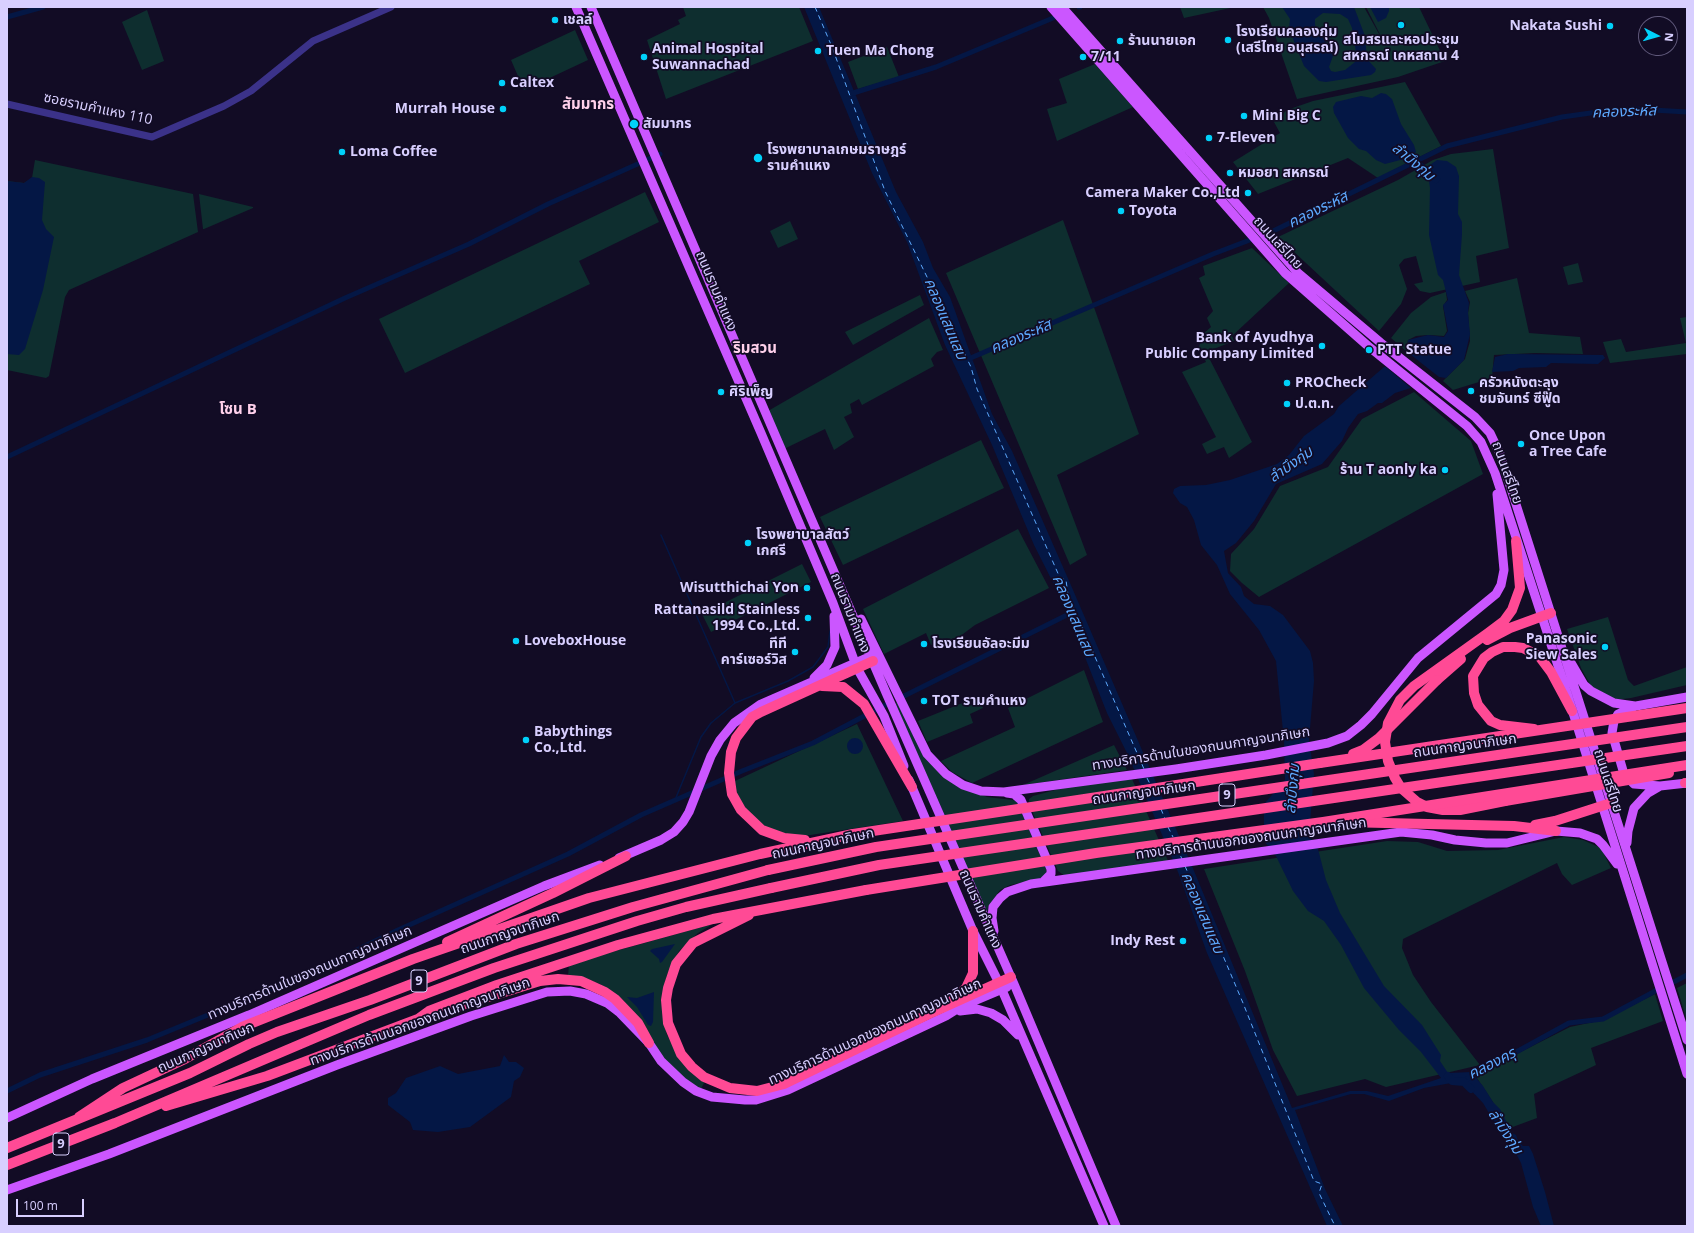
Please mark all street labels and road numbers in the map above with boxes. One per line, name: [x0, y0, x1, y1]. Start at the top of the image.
street label: ซอยรามคำแหง 110: [42, 89, 154, 129]
street label: ถนนเสรีไทย: [1250, 213, 1306, 273]
street label: ถนนรามคำแหง: [692, 249, 740, 333]
street label: ถนนเสรีไทย: [1488, 439, 1526, 507]
street label: ถนนรามคำแหง: [826, 571, 874, 655]
street label: ทางบริการด้านในของถนนกาญจนาภิเษก: [1091, 723, 1311, 775]
street label: ถนนกาญจนาภิเษก: [1412, 730, 1518, 762]
street label: ถนนเสรีไทย: [1590, 747, 1626, 815]
street label: ถนนกาญจนาภิเษก: [1091, 777, 1197, 809]
road number: 9: [1219, 784, 1235, 806]
street label: ทางบริการด้านนอกของถนนกาญจนาภิเษก: [1134, 814, 1368, 864]
street label: ถนนกาญจนาภิเษก: [770, 825, 876, 863]
street label: ถนนรามคำแหง: [955, 867, 1005, 951]
street label: ถนนกาญจนาภิเษก: [458, 908, 562, 958]
street label: ทางบริการด้านในของถนนกาญจนาภิเษก: [205, 922, 415, 1024]
road number: 9: [411, 970, 427, 992]
street label: ทางบริการด้านนอกของถนนกาญจนาภิเษก: [308, 974, 532, 1070]
street label: ทางบริการด้านนอกของถนนกาญจนาภิเษก: [766, 975, 984, 1089]
street label: ถนนกาญจนาภิเษก: [155, 1019, 257, 1077]
road number: 9: [53, 1133, 69, 1155]

